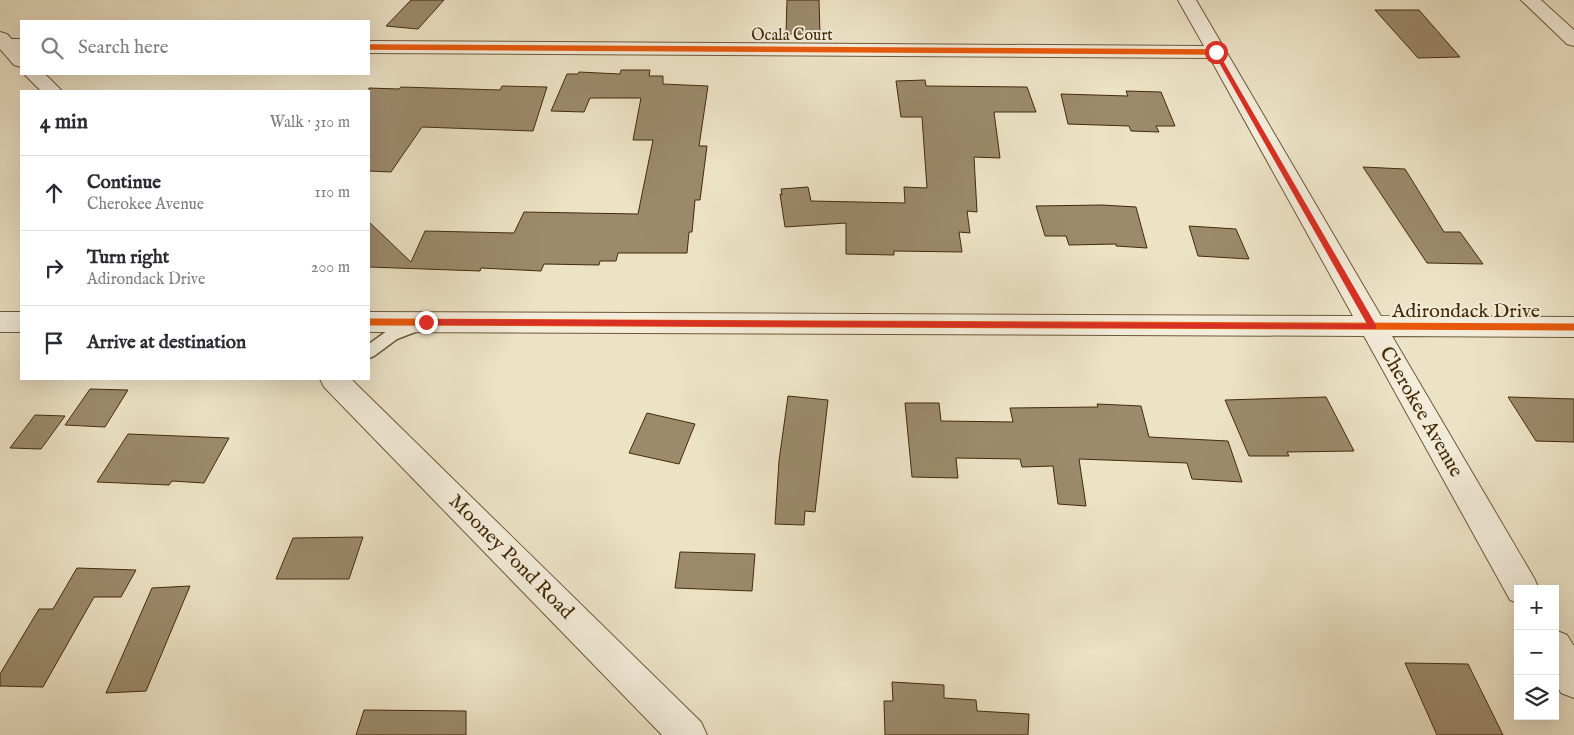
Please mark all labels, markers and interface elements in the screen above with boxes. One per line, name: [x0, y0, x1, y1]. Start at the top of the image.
search box: [20, 20, 370, 75]
street label: Ocala Court: [751, 26, 833, 46]
icon: search: [38, 34, 66, 62]
text: Search here: [78, 36, 169, 60]
route start: [1205, 41, 1228, 64]
text: 4 min: [40, 109, 88, 136]
text: Walk · 310 m: [270, 113, 350, 133]
text: Continue: [87, 171, 161, 195]
icon: ahead: [40, 179, 68, 207]
text: 110 m: [314, 183, 350, 203]
text: Cherokee Avenue: [87, 195, 204, 215]
text: Turn right: [87, 246, 169, 270]
icon: right: [40, 254, 68, 282]
text: 200 m: [311, 258, 350, 278]
text: Adirondack Drive: [87, 270, 205, 290]
street label: Adirondack Drive: [1391, 299, 1540, 324]
route end: [415, 311, 438, 334]
icon: arrive: [40, 329, 68, 357]
text: Arrive at destination: [87, 331, 246, 355]
street label: Cherokee Avenue: [1374, 342, 1468, 482]
street label: Mooney Pond Road: [443, 489, 579, 625]
map controls: [1514, 585, 1559, 720]
button: +: [1514, 585, 1559, 630]
button: −: [1514, 630, 1559, 675]
button: layers: [1514, 675, 1559, 720]

